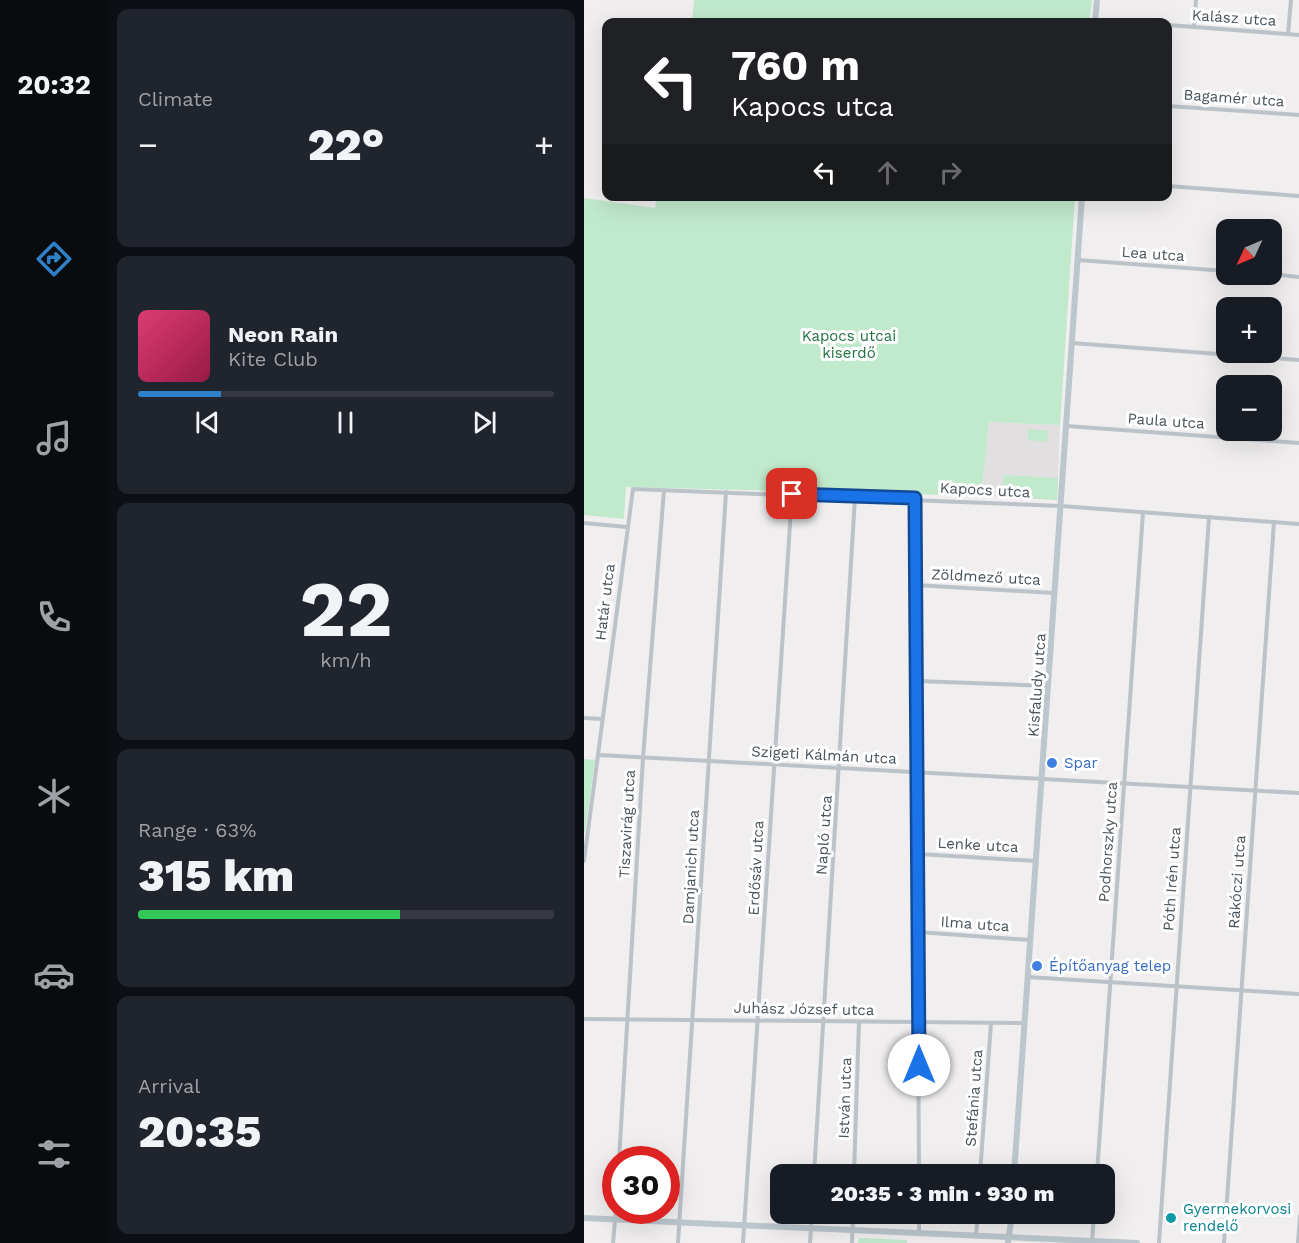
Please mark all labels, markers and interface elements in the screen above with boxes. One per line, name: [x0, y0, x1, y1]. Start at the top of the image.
street label: Kalász utca: [1191, 6, 1277, 30]
text: 760 m: [731, 41, 860, 90]
icon: left: [632, 42, 710, 120]
text: 20:32: [17, 69, 91, 101]
street label: Bagamér utca: [1183, 85, 1286, 111]
text: Climate: [138, 87, 213, 111]
text: Kapocs utca: [731, 91, 894, 123]
text: 22°: [308, 118, 384, 171]
text: −: [138, 125, 158, 164]
text: +: [534, 125, 554, 164]
icon: left: [808, 156, 841, 189]
icon: ahead: [871, 156, 904, 189]
icon: right: [934, 156, 967, 189]
north arrow: [1216, 219, 1282, 285]
map controls: [1216, 219, 1282, 441]
icon: directions: [33, 238, 75, 280]
street label: Lea utca: [1121, 243, 1186, 265]
button: +: [1216, 297, 1282, 363]
text: Neon Rain: [228, 322, 338, 347]
park label: Kapocs utcai kiserdő: [802, 327, 896, 362]
text: Kite Club: [228, 347, 318, 371]
button: −: [1216, 375, 1282, 441]
icon: previous: [191, 406, 224, 439]
icon: pause: [329, 406, 362, 439]
icon: next: [468, 406, 501, 439]
street label: Paula utca: [1127, 409, 1206, 433]
icon: music: [33, 417, 75, 459]
pin: [766, 468, 817, 519]
icon: arrive: [775, 477, 808, 510]
street label: Kapocs utca: [939, 479, 1031, 501]
street label: Határ utca: [591, 562, 619, 641]
text: 22: [300, 563, 392, 655]
street label: Zöldmező utca: [931, 565, 1042, 589]
icon: phone: [33, 596, 75, 638]
street label: Kisfaludy utca: [1024, 632, 1050, 737]
text: km/h: [320, 648, 372, 672]
street label: Szigeti Kálmán utca: [751, 742, 898, 768]
place label: Spar: [1064, 754, 1098, 772]
marker: Spar: [1045, 756, 1059, 770]
street label: Tiszavirág utca: [615, 769, 639, 879]
icon: climate: [33, 775, 75, 817]
street label: Podhorszky utca: [1095, 781, 1121, 903]
street label: Napló utca: [812, 794, 836, 876]
street label: Damjanich utca: [679, 809, 703, 925]
text: Range · 63%: [138, 818, 256, 842]
street label: Erdősáv utca: [745, 820, 767, 916]
street label: Póth Irén utca: [1159, 826, 1185, 932]
street label: Lenke utca: [937, 834, 1019, 856]
street label: Rákóczi utca: [1225, 834, 1249, 929]
text: 315 km: [138, 849, 294, 902]
street label: Ilma utca: [940, 913, 1011, 935]
icon: car: [33, 954, 75, 996]
place label: Építőanyag telep: [1049, 957, 1171, 975]
marker: Építőanyag telep: [1030, 959, 1044, 973]
street label: Juhász József utca: [734, 999, 875, 1019]
position arrow: [887, 1033, 951, 1097]
street label: Stefánia utca: [962, 1048, 986, 1147]
street label: István utca: [835, 1056, 855, 1139]
text: Arrival: [138, 1074, 200, 1098]
text: 20:35: [138, 1105, 261, 1158]
icon: filters: [33, 1133, 75, 1175]
speed limit sign: 30: [602, 1146, 680, 1224]
text: 20:35 · 3 min · 930 m: [831, 1181, 1054, 1206]
place label: Gyermekorvosi rendelő: [1183, 1200, 1291, 1235]
marker: Gyermekorvosi rendelő: [1164, 1211, 1178, 1225]

